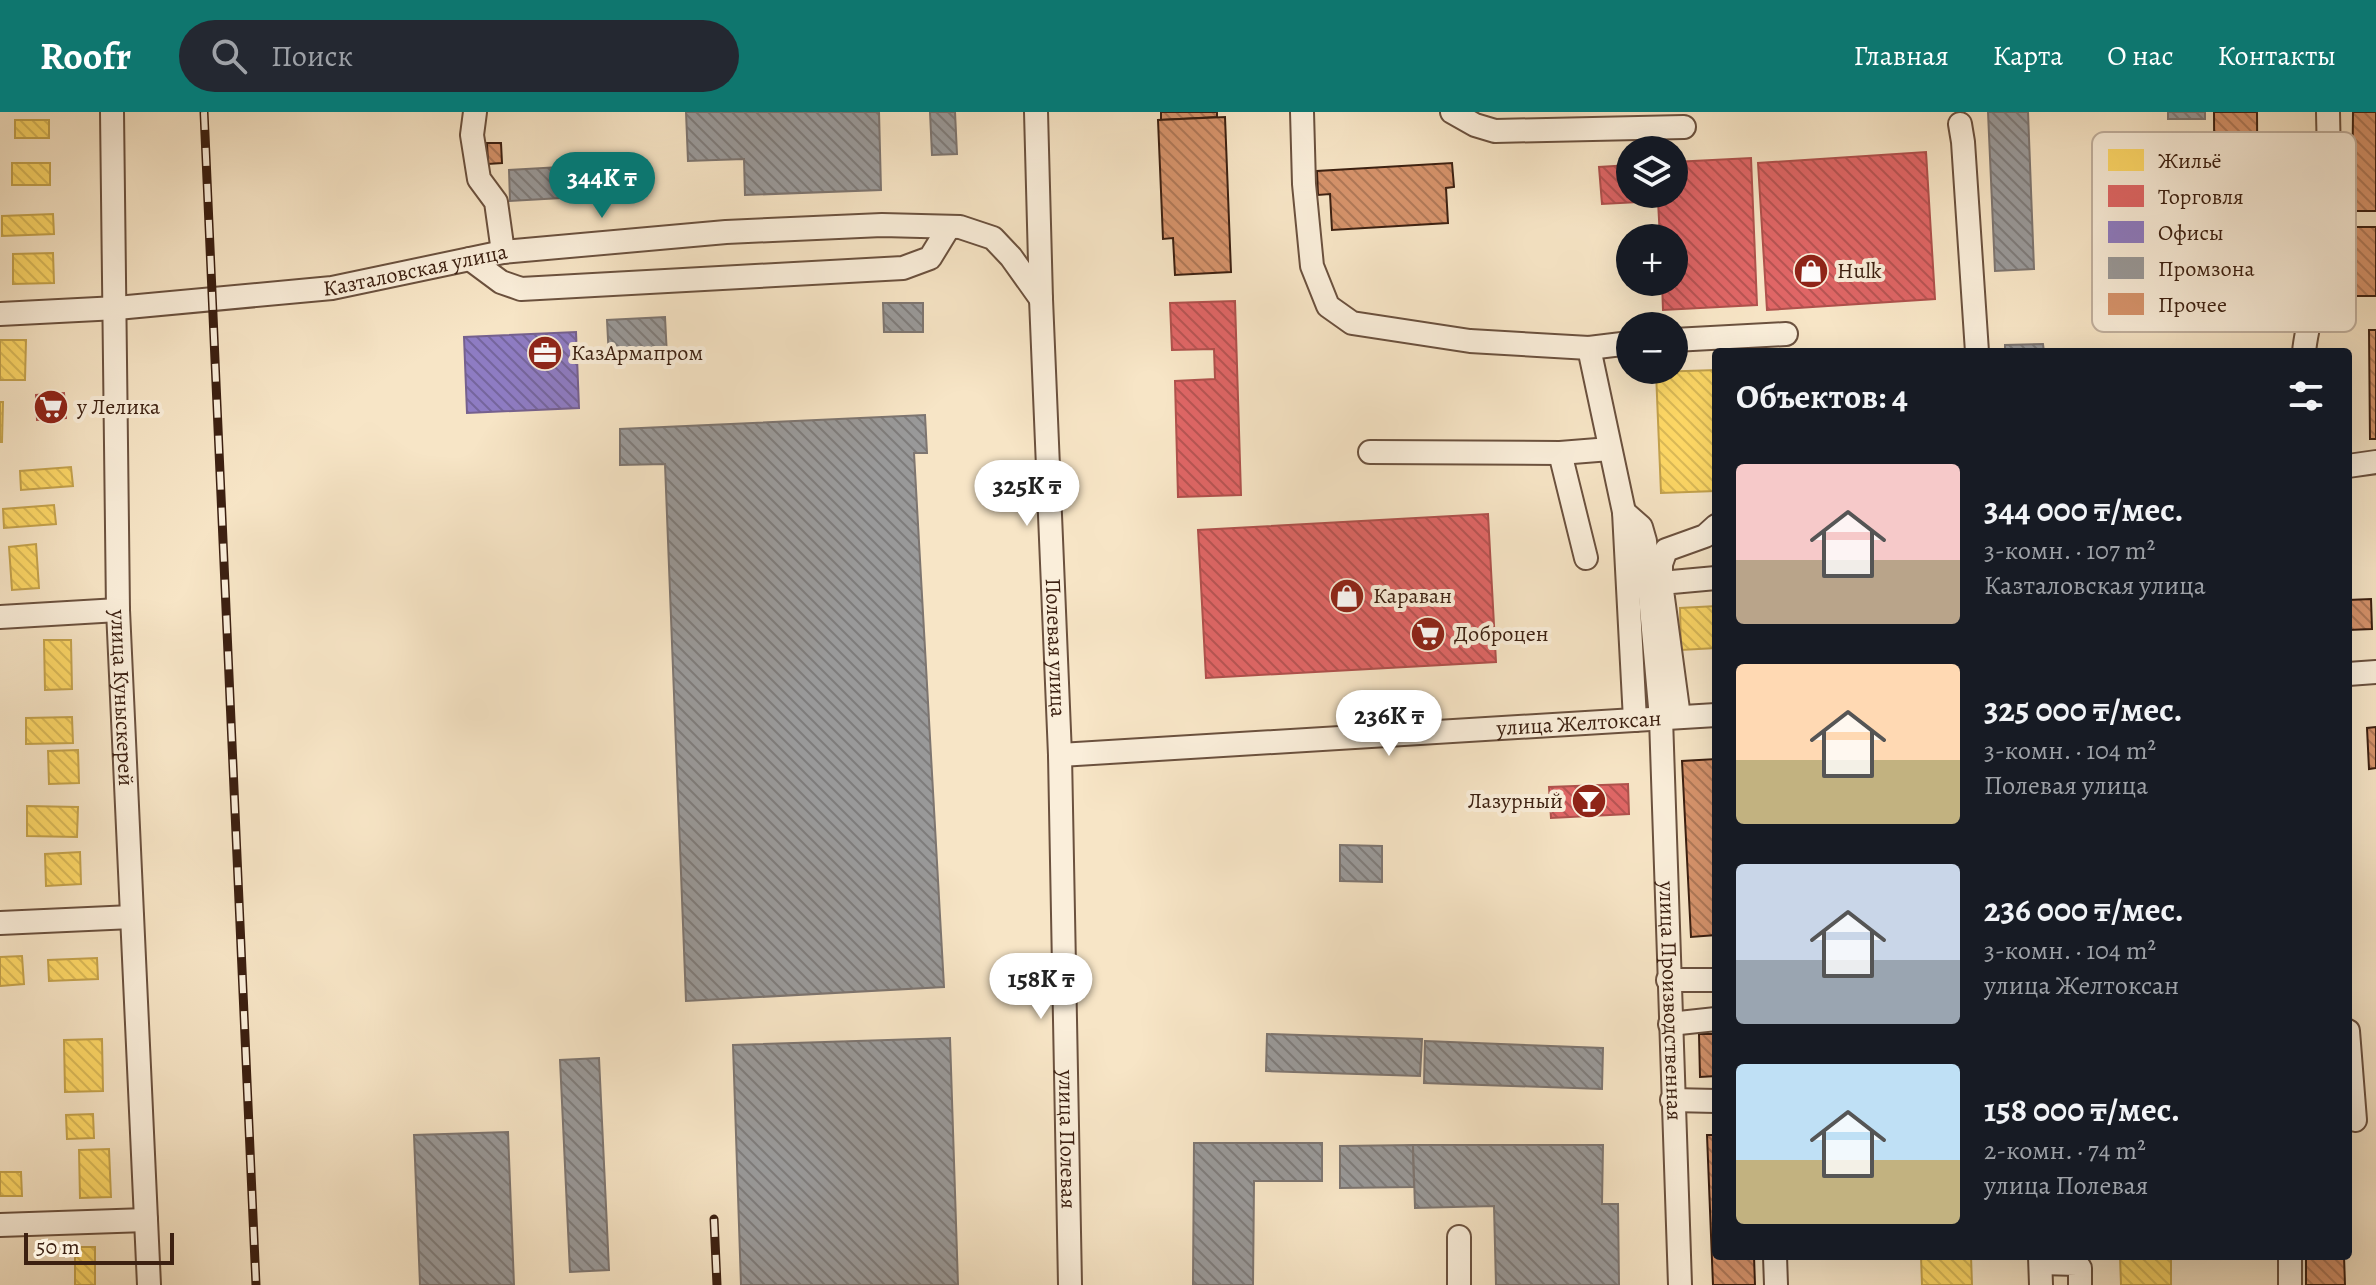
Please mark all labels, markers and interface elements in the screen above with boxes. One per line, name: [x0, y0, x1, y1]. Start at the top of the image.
search box: [179, 20, 739, 92]
text: Roofr: [40, 30, 131, 82]
icon: search: [207, 34, 251, 78]
text: Поиск: [271, 36, 353, 76]
text: Главная: [1853, 37, 1949, 75]
text: Карта: [1993, 37, 2063, 75]
text: О нас: [2107, 37, 2174, 75]
text: Контакты: [2218, 37, 2336, 75]
legend: [2092, 132, 2356, 332]
map controls: [1616, 136, 1688, 384]
button: layers: [1616, 136, 1688, 208]
text: Жильё: [2158, 146, 2222, 176]
pin: 344K ₸: [537, 152, 667, 220]
text: 344K ₸: [567, 160, 637, 195]
text: Торговля: [2158, 182, 2244, 212]
text: Офисы: [2158, 218, 2224, 248]
button: +: [1616, 224, 1688, 296]
street label: Казталовская улица: [322, 236, 511, 304]
shop icon: Hulk: [1792, 252, 1830, 290]
text: Промзона: [2158, 254, 2255, 284]
place label: Hulk: [1837, 256, 1882, 286]
text: Прочее: [2158, 290, 2227, 320]
button: −: [1616, 312, 1688, 384]
office icon: КазАрмапром: [526, 334, 564, 372]
place label: КазАрмапром: [571, 338, 703, 368]
text: Объектов: 4: [1736, 373, 1908, 420]
icon: filters: [2284, 374, 2328, 418]
supermarket icon: у Лелика: [32, 388, 70, 426]
place label: у Лелика: [76, 392, 161, 422]
pin: 325K ₸: [962, 460, 1092, 528]
text: 325K ₸: [992, 468, 1062, 503]
text: 344 000 ₸/мес.: [1984, 486, 2184, 533]
icon: home: [1800, 496, 1896, 592]
text: 3-комн. · 107 m²: [1984, 533, 2155, 568]
text: Казталовская улица: [1984, 568, 2206, 603]
shop icon: Караван: [1328, 577, 1366, 615]
street label: Полевая улица: [1038, 578, 1073, 719]
place label: Караван: [1373, 581, 1452, 611]
street label: улица Куныскерей: [103, 608, 141, 787]
supermarket icon: Доброцен: [1409, 615, 1447, 653]
place label: Доброцен: [1454, 619, 1549, 649]
text: 325 000 ₸/мес.: [1984, 686, 2183, 733]
pin: 236K ₸: [1324, 690, 1454, 758]
icon: home: [1800, 696, 1896, 792]
text: 236K ₸: [1354, 698, 1424, 733]
street label: улица Желтоксан: [1495, 703, 1662, 743]
text: 3-комн. · 104 m²: [1984, 733, 2156, 768]
text: Полевая улица: [1984, 768, 2148, 803]
bar icon: Лазурный: [1570, 782, 1608, 820]
place label: Лазурный: [1468, 786, 1563, 816]
street label: улица Производственная: [1651, 880, 1689, 1121]
text: 236 000 ₸/мес.: [1984, 886, 2184, 933]
icon: home: [1800, 896, 1896, 992]
text: 3-комн. · 104 m²: [1984, 933, 2156, 968]
pin: 158K ₸: [976, 953, 1106, 1021]
text: 158K ₸: [1007, 961, 1075, 996]
text: улица Желтоксан: [1984, 968, 2179, 1003]
street label: улица Полевая: [1051, 1069, 1084, 1209]
text: 158 000 ₸/мес.: [1984, 1086, 2180, 1133]
icon: home: [1800, 1096, 1896, 1192]
text: 2-комн. · 74 m²: [1984, 1133, 2146, 1168]
text: улица Полевая: [1984, 1168, 2148, 1203]
scale bar: [24, 1229, 174, 1265]
text: 50 m: [36, 1232, 80, 1262]

